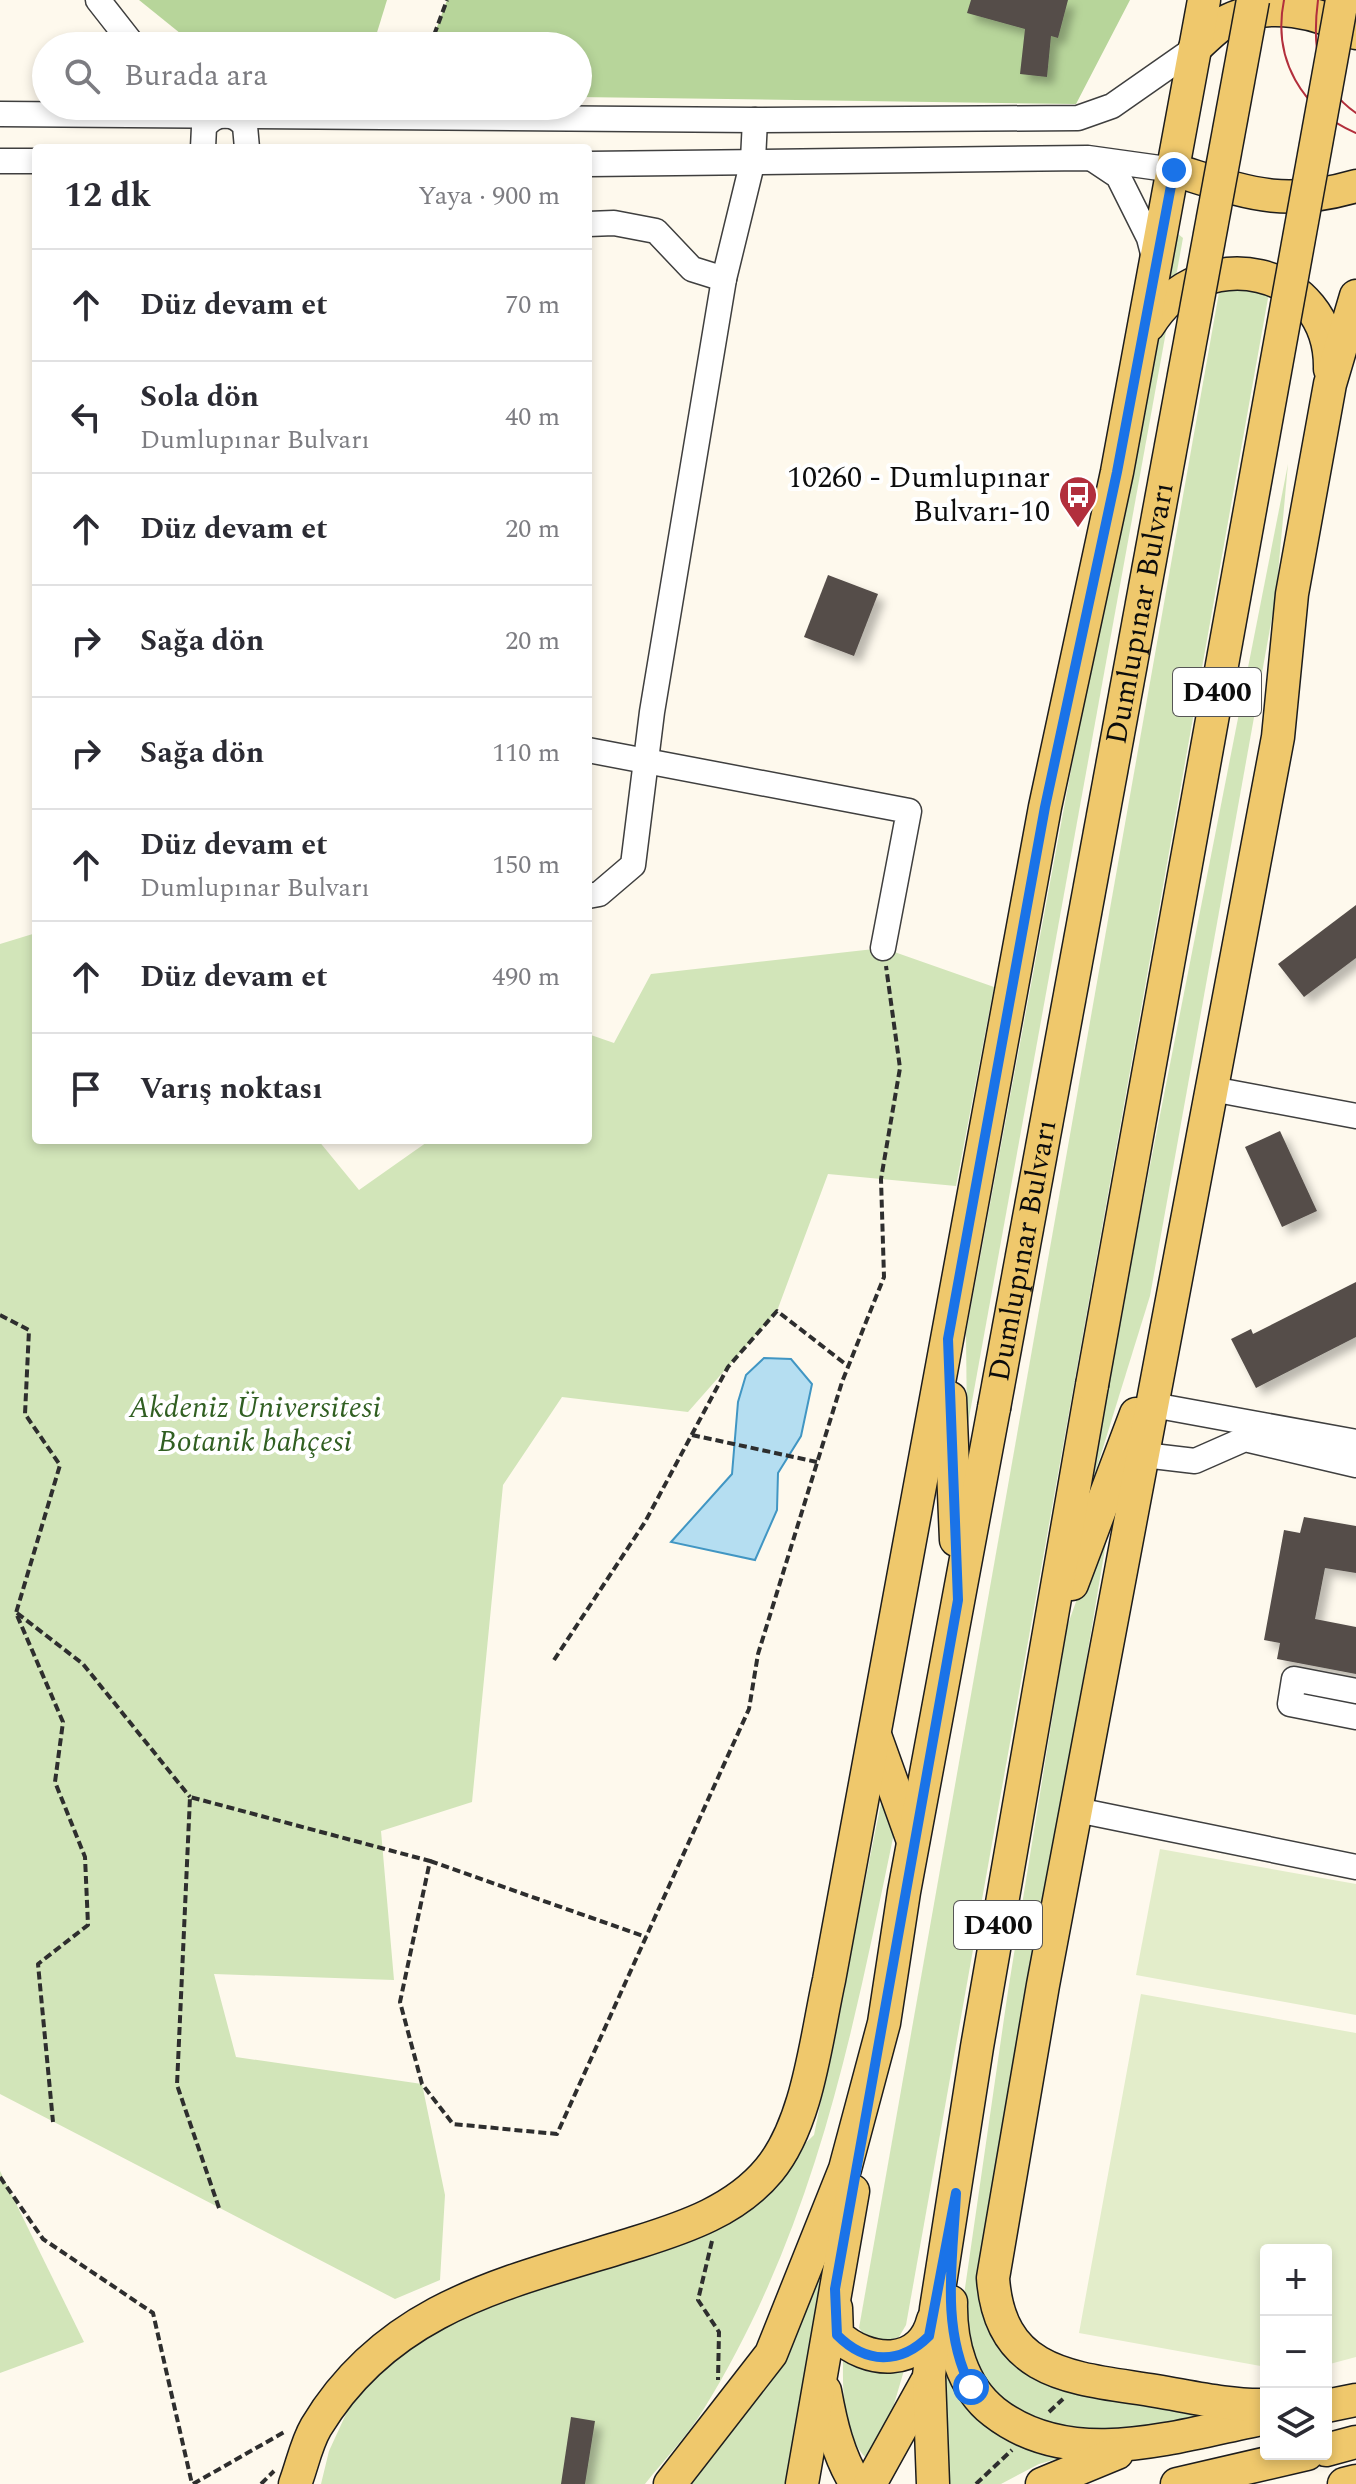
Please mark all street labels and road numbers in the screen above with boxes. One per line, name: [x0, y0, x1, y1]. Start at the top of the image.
street label: Dumlupınar Bulvarı: [1094, 479, 1187, 748]
road number: D400: [1173, 668, 1261, 716]
street label: Dumlupınar Bulvarı: [976, 1116, 1070, 1385]
road number: D400: [954, 1901, 1042, 1949]

